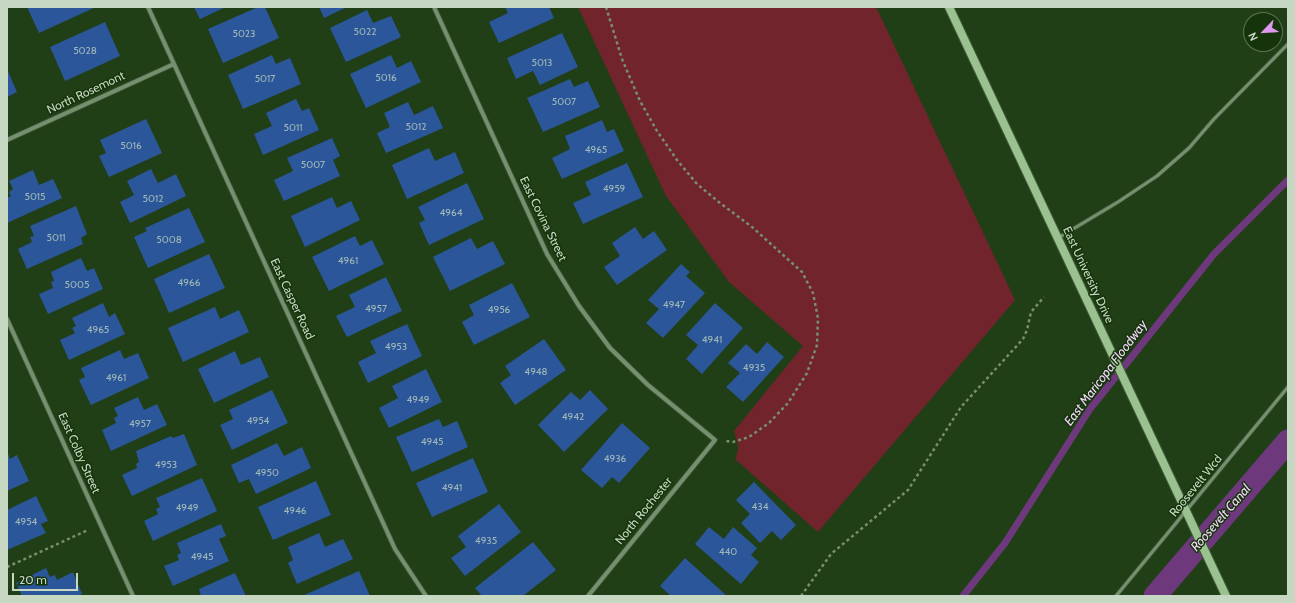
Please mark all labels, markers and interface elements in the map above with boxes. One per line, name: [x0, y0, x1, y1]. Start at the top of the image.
north arrow: [1243, 12, 1283, 52]
house number: 5022: [354, 26, 376, 38]
house number: 5023: [232, 28, 256, 40]
text: N: [1245, 30, 1261, 43]
house number: 5028: [73, 45, 97, 57]
house number: 5013: [531, 57, 553, 69]
street label: North Rosemont: [45, 69, 127, 117]
house number: 5016: [375, 72, 397, 84]
house number: 5017: [255, 73, 275, 85]
house number: 5007: [552, 96, 576, 108]
house number: 5012: [406, 121, 426, 133]
house number: 5011: [284, 122, 302, 134]
house number: 5016: [120, 140, 142, 152]
house number: 4965: [585, 144, 607, 156]
house number: 5007: [301, 159, 325, 171]
street label: East Covina Street: [516, 174, 570, 264]
house number: 4959: [603, 183, 625, 195]
house number: 5015: [24, 191, 46, 203]
house number: 5012: [143, 193, 163, 205]
house number: 4964: [440, 207, 462, 219]
street label: East University Drive: [1059, 224, 1117, 326]
house number: 5011: [47, 232, 65, 244]
house number: 5008: [156, 234, 182, 246]
house number: 4961: [338, 255, 358, 267]
street label: East Casper Road: [267, 256, 317, 342]
house number: 4966: [178, 277, 200, 289]
house number: 5005: [65, 279, 89, 291]
house number: 4947: [663, 299, 685, 311]
house number: 4957: [365, 303, 387, 315]
house number: 4956: [488, 304, 510, 316]
water label: East Maricopa Floodway: [1061, 317, 1151, 429]
house number: 4965: [87, 324, 109, 336]
house number: 4941: [702, 334, 722, 346]
house number: 4953: [385, 341, 407, 353]
house number: 4935: [743, 362, 765, 374]
house number: 4948: [524, 366, 548, 378]
house number: 4961: [106, 372, 126, 384]
house number: 4949: [407, 394, 429, 406]
street label: East Colby Street: [55, 410, 103, 496]
house number: 4942: [562, 411, 584, 423]
house number: 4954: [247, 415, 269, 427]
house number: 4957: [129, 418, 151, 430]
house number: 4945: [421, 436, 443, 448]
street label: Roosevelt Wcd: [1167, 452, 1225, 520]
house number: 4936: [604, 453, 626, 465]
house number: 4953: [155, 459, 177, 471]
house number: 4950: [255, 467, 279, 479]
street label: North Rochester: [612, 474, 676, 548]
water label: Roosevelt Canal: [1188, 481, 1254, 555]
house number: 4941: [442, 482, 462, 494]
house number: 434: [752, 501, 768, 513]
house number: 4949: [176, 502, 198, 514]
house number: 4946: [284, 505, 306, 517]
house number: 4954: [15, 516, 37, 528]
house number: 4935: [475, 535, 497, 547]
house number: 440: [719, 546, 737, 558]
house number: 4945: [191, 551, 213, 563]
scale bar: [14, 565, 80, 591]
text: 20 m: [19, 572, 47, 587]

